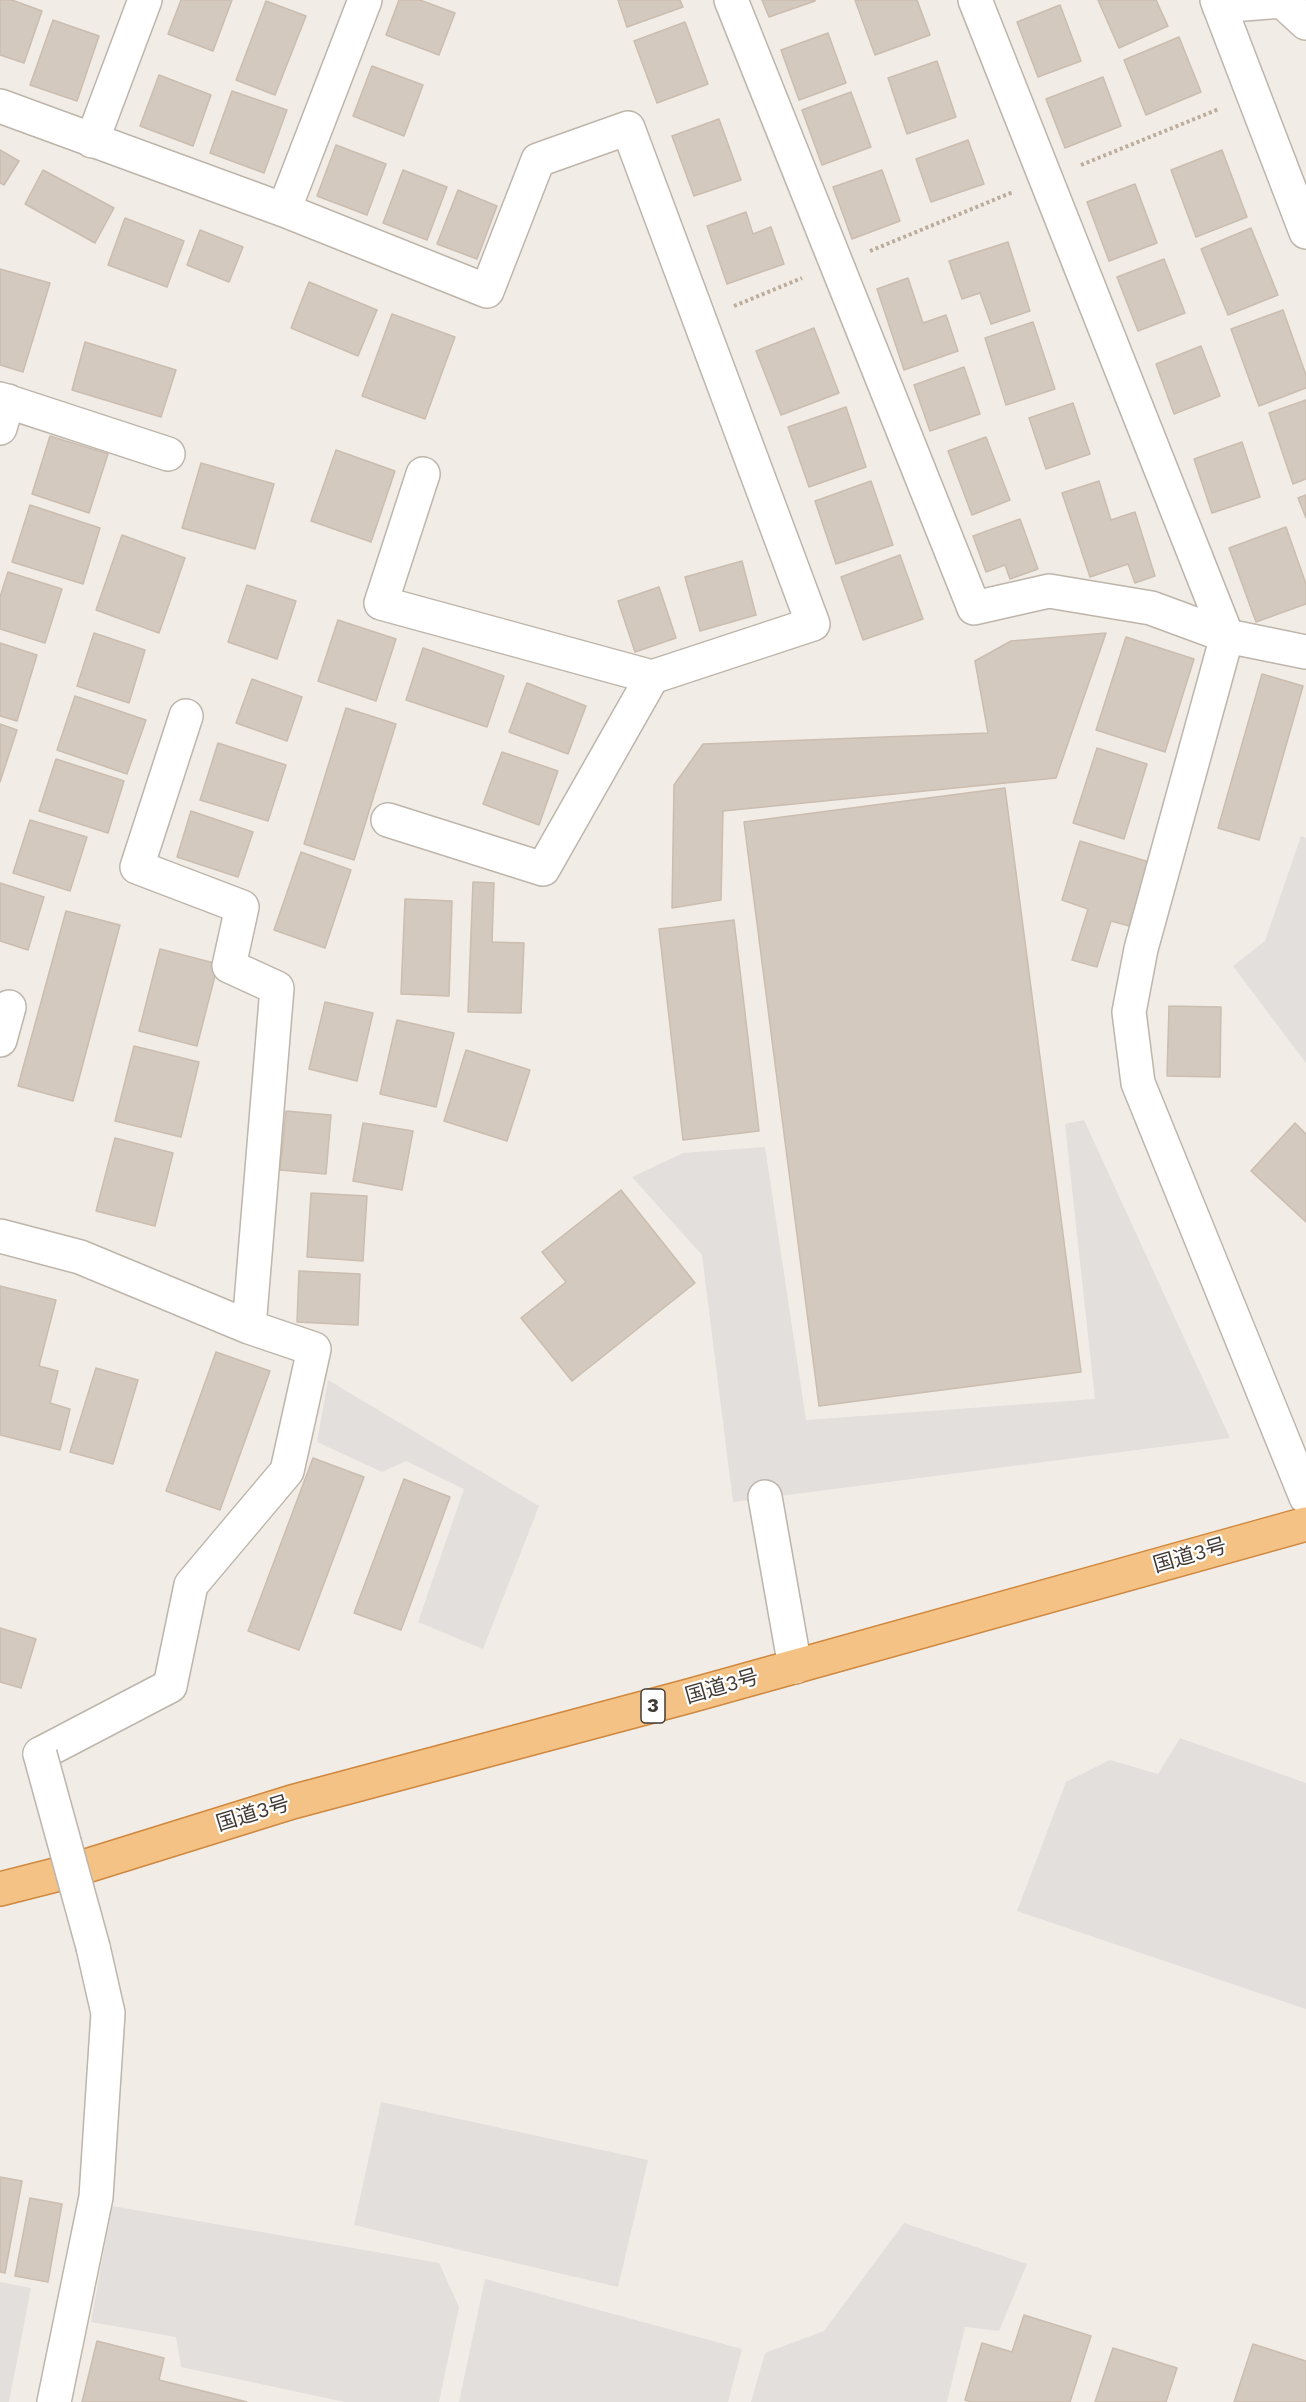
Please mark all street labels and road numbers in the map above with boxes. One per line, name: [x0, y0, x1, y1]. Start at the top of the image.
street label: 国道3号: [1150, 1534, 1230, 1578]
street label: 国道3号: [682, 1665, 762, 1709]
road number: 3: [641, 1689, 665, 1723]
street label: 国道3号: [213, 1791, 293, 1837]

